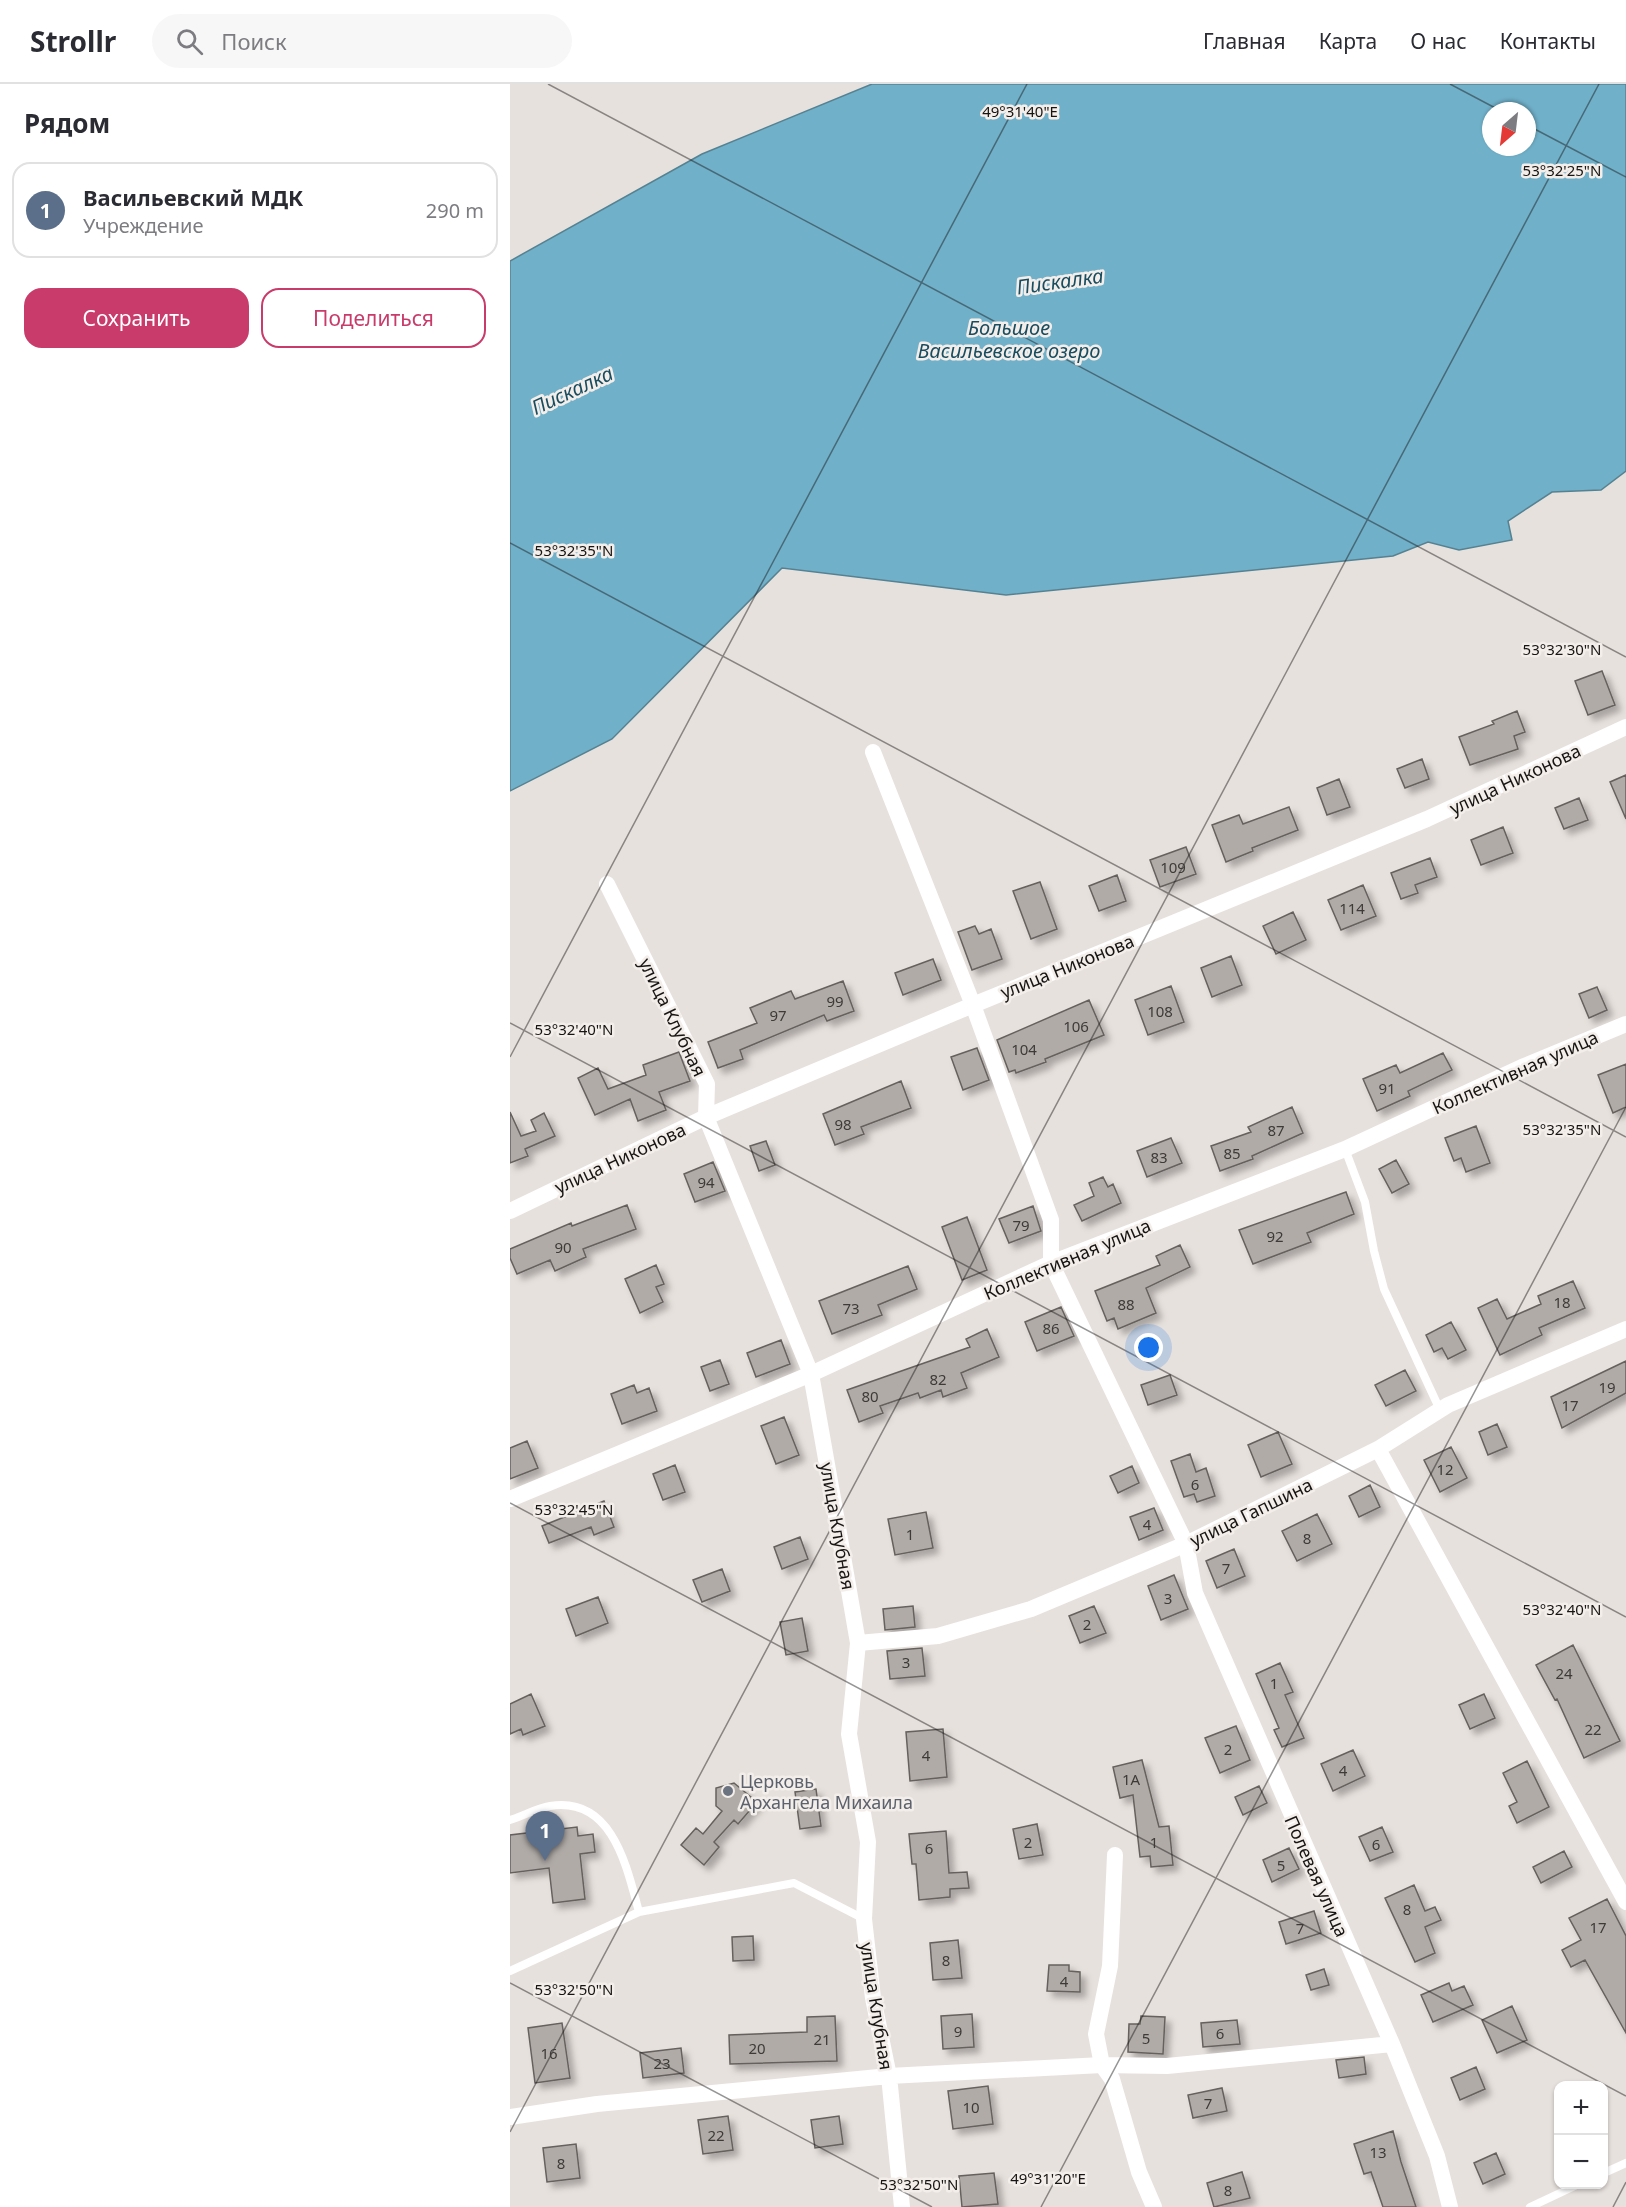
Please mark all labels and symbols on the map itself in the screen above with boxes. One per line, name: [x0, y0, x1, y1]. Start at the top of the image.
text: 49°31'40"E: [982, 101, 1058, 121]
north arrow: [1482, 102, 1536, 156]
text: 53°32'25"N: [1523, 160, 1601, 180]
water label: Пискалка: [1015, 262, 1105, 300]
water label: Большое Васильевское озеро: [918, 314, 1100, 364]
water label: Пискалка: [527, 359, 617, 421]
text: 53°32'35"N: [535, 540, 613, 560]
text: 53°32'30"N: [1523, 639, 1601, 659]
street label: улица Никонова: [1446, 738, 1584, 820]
house number: 109: [1160, 857, 1186, 877]
house number: 114: [1339, 898, 1365, 918]
street label: улица Никонова: [997, 928, 1137, 1004]
street label: улица Клубная: [634, 954, 712, 1080]
house number: 99: [826, 991, 844, 1011]
house number: 108: [1147, 1001, 1173, 1021]
house number: 97: [769, 1005, 787, 1025]
house number: 106: [1063, 1016, 1089, 1036]
text: 53°32'40"N: [535, 1019, 613, 1039]
street label: Коллективная улица: [1428, 1025, 1602, 1119]
house number: 104: [1011, 1039, 1037, 1059]
house number: 91: [1378, 1078, 1396, 1098]
house number: 98: [834, 1114, 852, 1134]
street label: улица Никонова: [551, 1117, 689, 1199]
text: 53°32'35"N: [1523, 1119, 1601, 1139]
house number: 87: [1267, 1120, 1285, 1140]
house number: 85: [1223, 1143, 1241, 1163]
house number: 83: [1150, 1147, 1168, 1167]
house number: 94: [697, 1172, 715, 1192]
street label: Коллективная улица: [980, 1213, 1154, 1305]
house number: 79: [1012, 1215, 1030, 1235]
house number: 92: [1266, 1226, 1284, 1246]
house number: 90: [554, 1237, 572, 1257]
house number: 18: [1553, 1292, 1571, 1312]
house number: 88: [1117, 1294, 1135, 1314]
house number: 73: [842, 1298, 860, 1318]
house number: 86: [1042, 1318, 1060, 1338]
your location: [1134, 1333, 1163, 1362]
house number: 82: [929, 1369, 947, 1389]
house number: 19: [1598, 1377, 1616, 1397]
house number: 80: [861, 1386, 879, 1406]
house number: 17: [1561, 1395, 1579, 1415]
house number: 12: [1436, 1459, 1454, 1479]
street label: улица Клубная: [815, 1460, 861, 1592]
street label: улица Гапшина: [1186, 1472, 1316, 1552]
house number: 6: [1191, 1474, 1199, 1494]
text: 53°32'45"N: [535, 1499, 613, 1519]
house number: 4: [1143, 1514, 1152, 1534]
house number: 1: [906, 1524, 914, 1544]
house number: 8: [1303, 1528, 1311, 1548]
house number: 7: [1222, 1558, 1230, 1578]
house number: 3: [1164, 1588, 1172, 1608]
text: 53°32'40"N: [1523, 1599, 1601, 1619]
house number: 2: [1083, 1614, 1091, 1634]
house number: 3: [902, 1652, 910, 1672]
house number: 24: [1555, 1663, 1573, 1683]
house number: 1: [1270, 1673, 1278, 1693]
house number: 22: [1584, 1719, 1602, 1739]
house number: 2: [1224, 1739, 1232, 1759]
house number: 4: [922, 1745, 931, 1765]
house number: 4: [1339, 1760, 1348, 1780]
place label: Церковь Архангела Михаила: [740, 1769, 913, 1814]
house number: 1А: [1122, 1769, 1141, 1789]
marker: Церковь Архангела Михаила: [721, 1784, 735, 1798]
street label: Полевая улица: [1279, 1811, 1355, 1941]
pin: 1: [525, 1812, 564, 1861]
house number: 2: [1024, 1832, 1032, 1852]
house number: 1: [1150, 1832, 1158, 1852]
house number: 6: [1372, 1834, 1380, 1854]
house number: 6: [925, 1838, 933, 1858]
house number: 5: [1277, 1855, 1285, 1875]
house number: 8: [1403, 1899, 1411, 1919]
house number: 17: [1589, 1917, 1607, 1937]
house number: 7: [1296, 1918, 1304, 1938]
street label: улица Клубная: [855, 1940, 899, 2072]
house number: 8: [942, 1950, 950, 1970]
house number: 4: [1060, 1971, 1069, 1991]
text: 53°32'50"N: [535, 1979, 613, 1999]
house number: 9: [954, 2021, 962, 2041]
house number: 6: [1216, 2023, 1224, 2043]
house number: 5: [1142, 2028, 1150, 2048]
house number: 21: [813, 2029, 831, 2049]
house number: 20: [748, 2038, 766, 2058]
house number: 16: [540, 2043, 558, 2063]
house number: 23: [653, 2053, 671, 2073]
house number: 7: [1204, 2093, 1212, 2113]
house number: 10: [962, 2097, 980, 2117]
house number: 22: [707, 2125, 725, 2145]
house number: 13: [1369, 2142, 1387, 2162]
house number: 8: [557, 2153, 565, 2173]
text: 49°31'20"E: [1010, 2168, 1086, 2188]
text: 53°32'50"N: [880, 2174, 958, 2194]
house number: 8: [1224, 2180, 1232, 2200]

